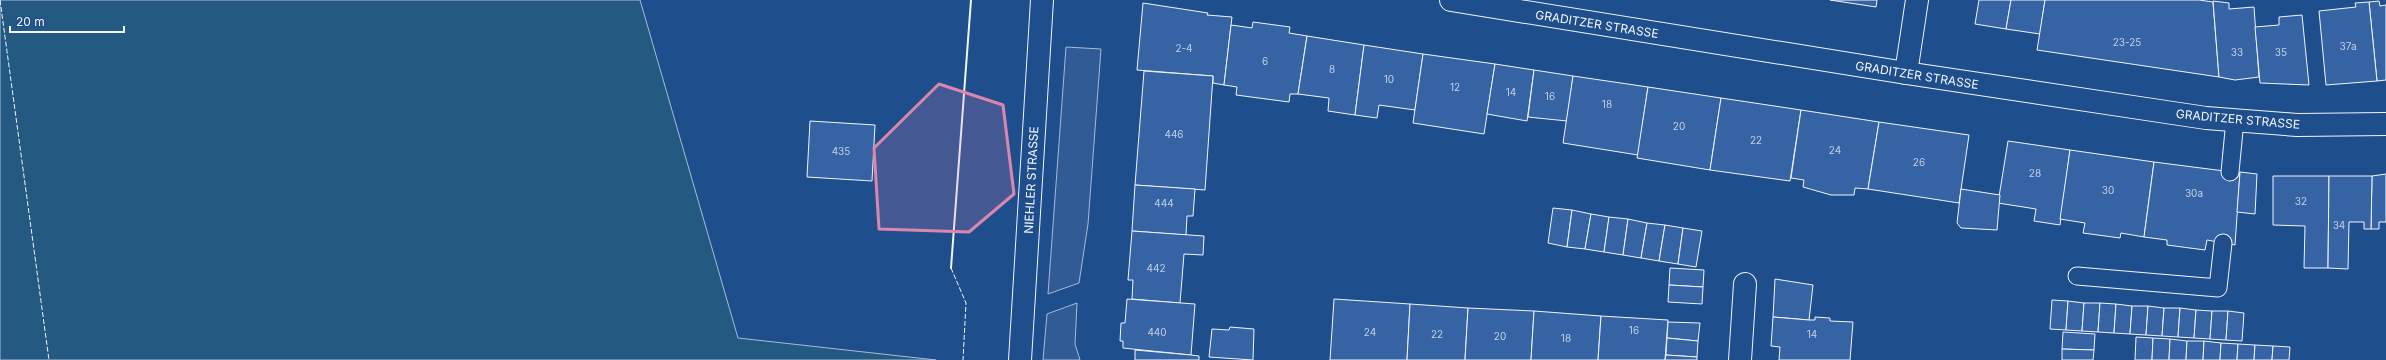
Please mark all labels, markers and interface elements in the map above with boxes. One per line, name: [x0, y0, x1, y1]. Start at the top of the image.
street label: GRADITZER STRASSE: [1534, 7, 1660, 41]
scale bar: [10, 8, 124, 34]
text: 20 m: [16, 14, 45, 29]
house number: 23-25: [2113, 36, 2141, 48]
house number: 37a: [2340, 40, 2357, 52]
house number: 2-4: [1175, 42, 1193, 54]
house number: 33: [2231, 46, 2243, 58]
house number: 35: [2275, 46, 2287, 58]
house number: 6: [1262, 55, 1268, 67]
street label: GRADITZER STRASSE: [1854, 58, 1980, 92]
house number: 8: [1329, 63, 1335, 75]
house number: 10: [1384, 73, 1394, 85]
house number: 12: [1450, 81, 1460, 93]
house number: 14: [1506, 86, 1516, 98]
house number: 16: [1545, 90, 1555, 102]
house number: 18: [1602, 98, 1612, 110]
street label: GRADITZER STRASSE: [2175, 106, 2301, 132]
house number: 20: [1673, 120, 1685, 132]
street label: NIEHLER STRASSE: [1021, 126, 1041, 234]
house number: 446: [1164, 128, 1184, 140]
house number: 22: [1750, 134, 1762, 146]
house number: 24: [1829, 144, 1841, 156]
house number: 435: [832, 145, 850, 157]
house number: 26: [1913, 156, 1925, 168]
house number: 28: [2029, 167, 2041, 179]
house number: 30: [2102, 184, 2114, 196]
house number: 30a: [2185, 187, 2203, 199]
house number: 32: [2295, 195, 2307, 207]
house number: 444: [1154, 197, 1174, 209]
house number: 34: [2333, 219, 2345, 231]
house number: 442: [1146, 262, 1166, 274]
house number: 16: [1629, 324, 1639, 336]
house number: 440: [1147, 326, 1167, 338]
house number: 24: [1364, 326, 1376, 338]
house number: 22: [1431, 328, 1443, 340]
house number: 14: [1807, 328, 1817, 340]
house number: 20: [1494, 330, 1506, 342]
house number: 18: [1561, 332, 1571, 344]

